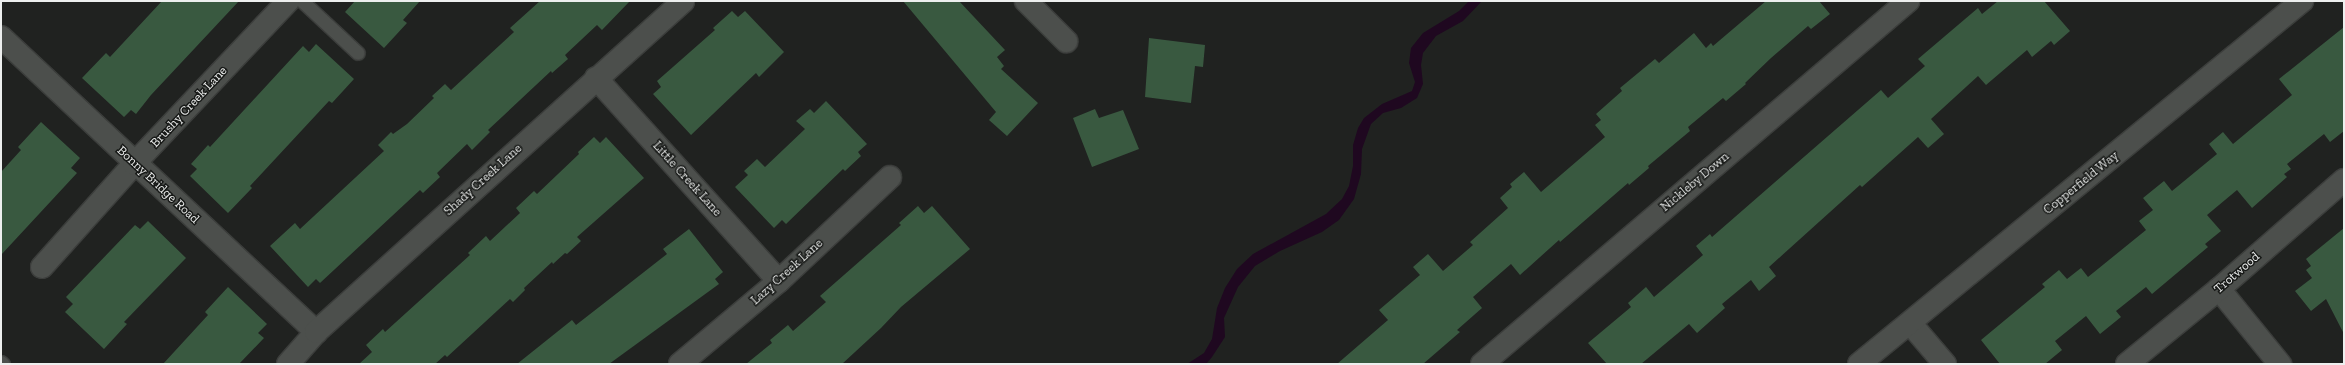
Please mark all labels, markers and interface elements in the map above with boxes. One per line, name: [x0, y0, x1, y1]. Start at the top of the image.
street label: Brushy Creek Lane: [147, 63, 231, 151]
street label: Little Creek Lane: [649, 138, 725, 220]
street label: Shady Creek Lane: [441, 141, 525, 219]
street label: Bonny Bridge Road: [114, 143, 202, 227]
street label: Copperfield Way: [2040, 148, 2122, 218]
street label: Nickleby Down: [1658, 149, 1732, 215]
street label: Lazy Creek Lane: [748, 236, 826, 308]
street label: Trotwood: [2211, 249, 2263, 297]

